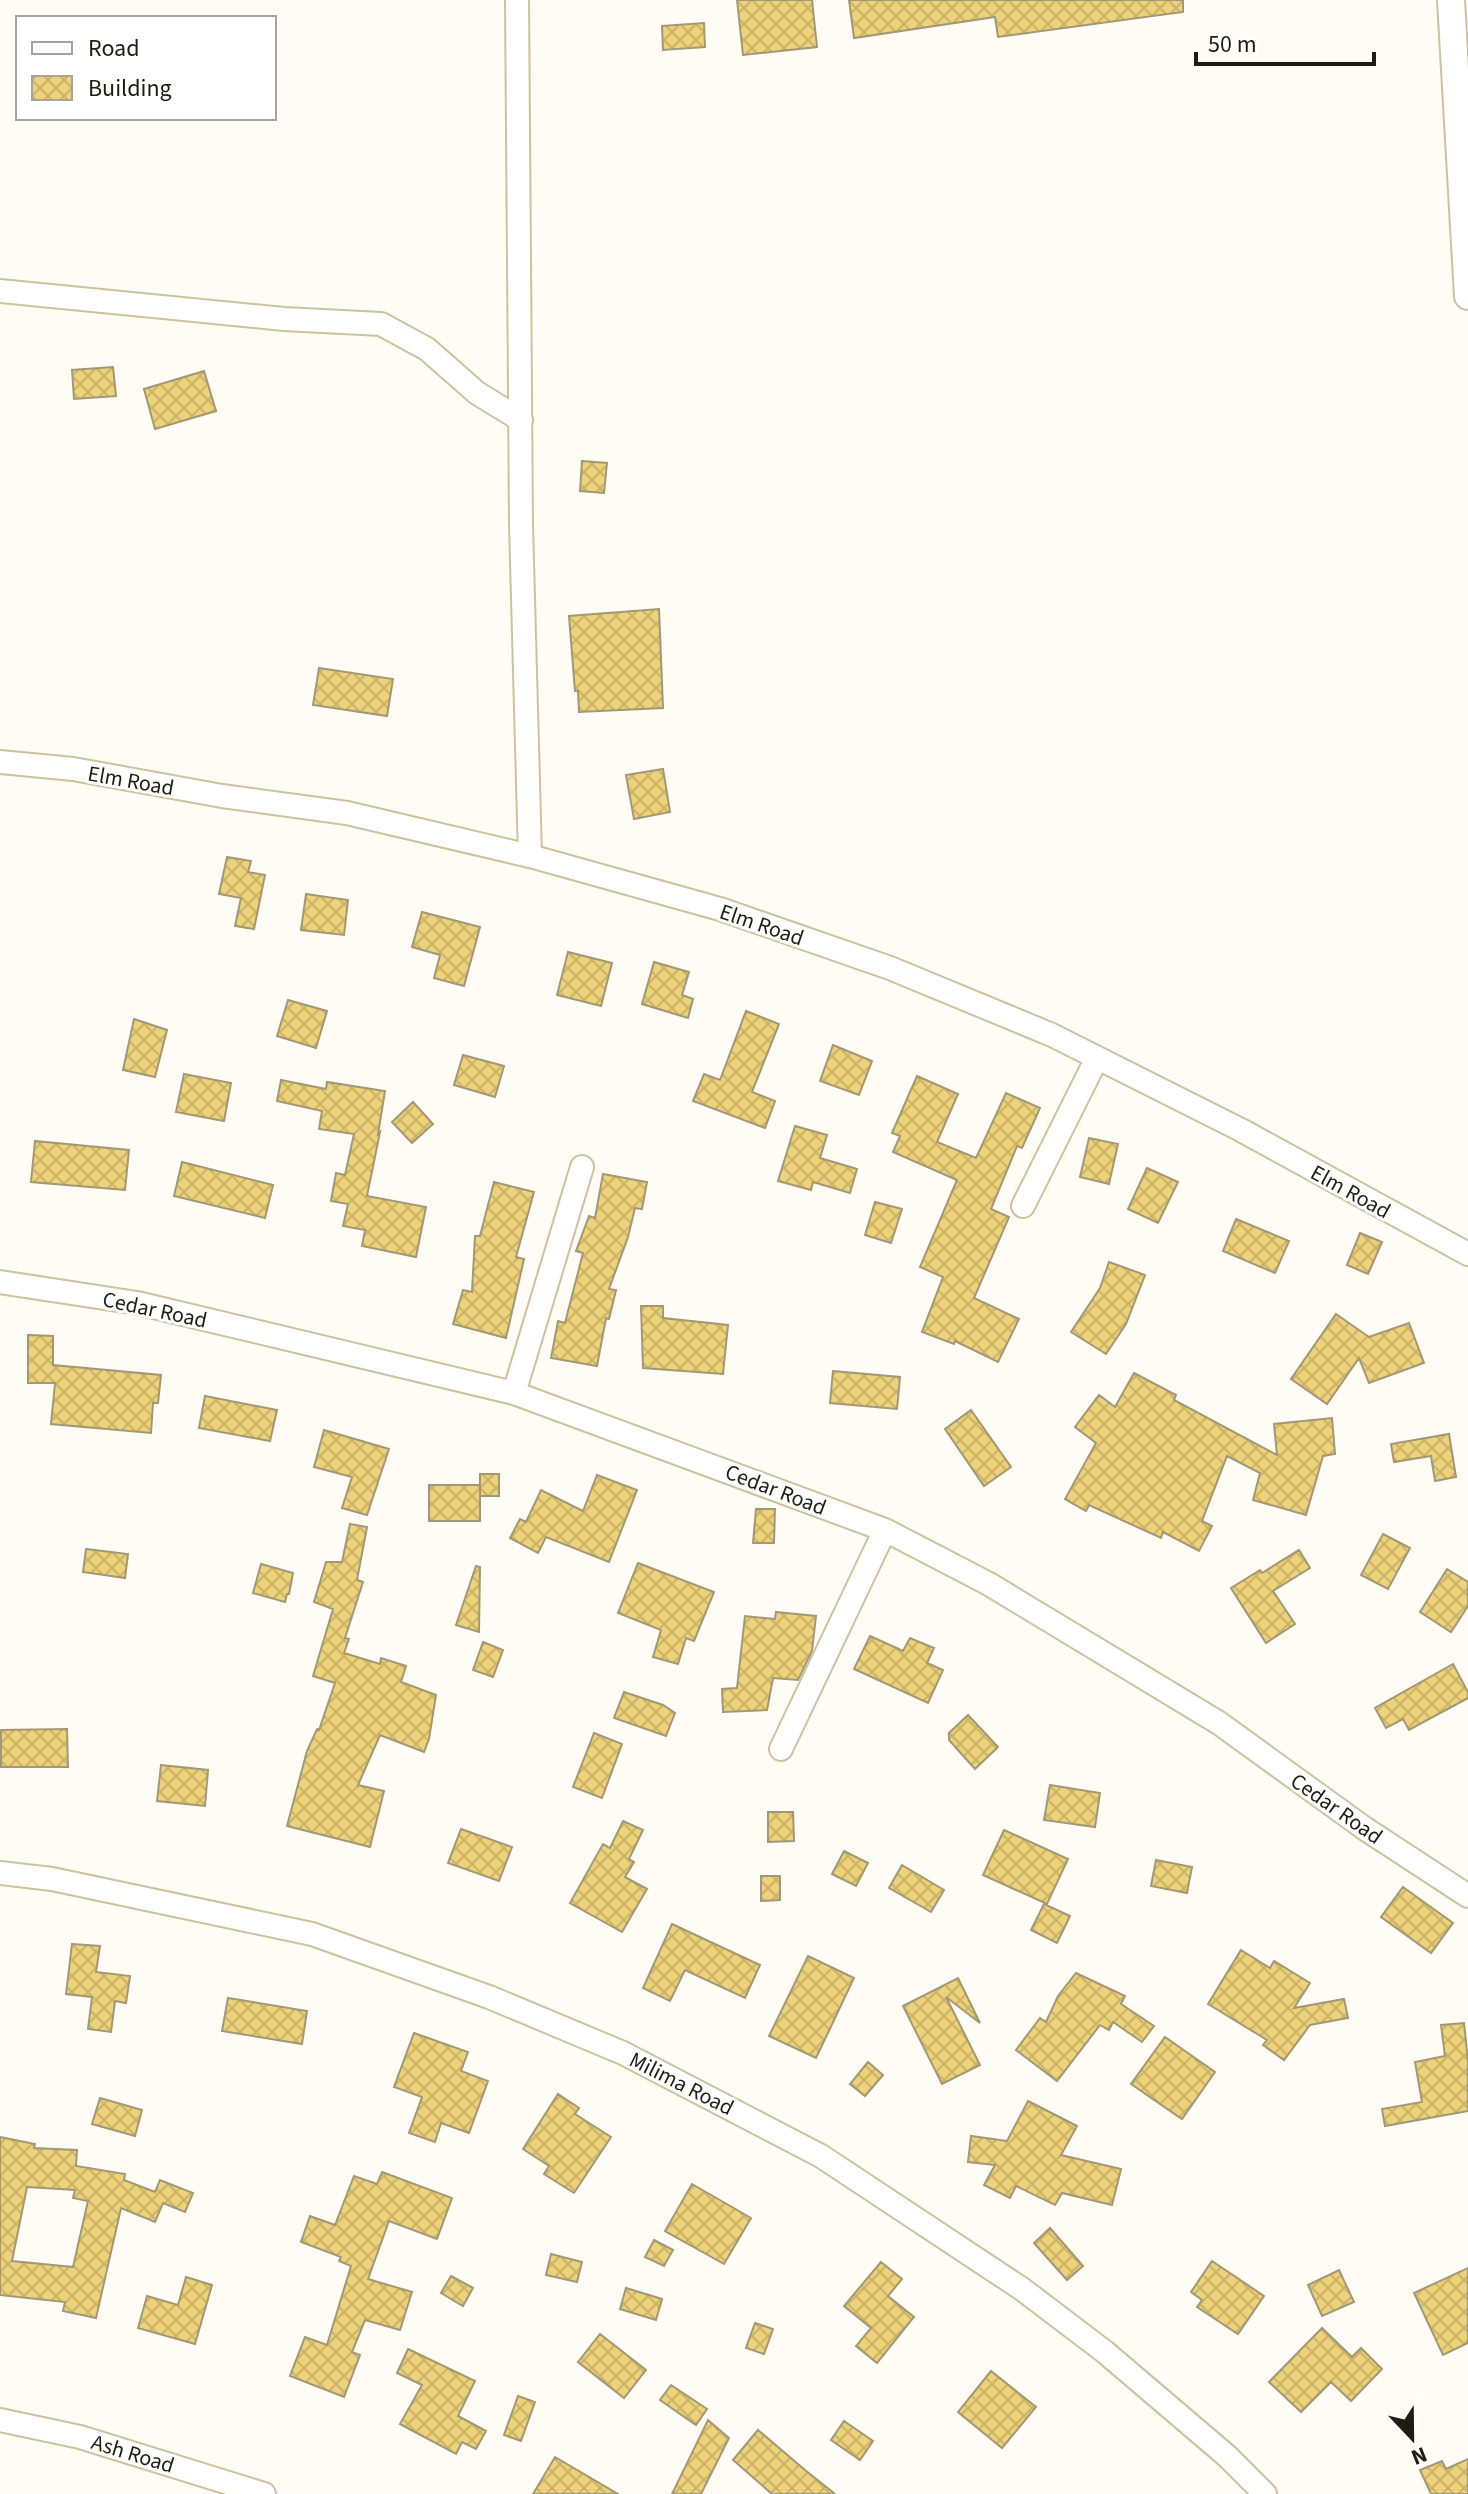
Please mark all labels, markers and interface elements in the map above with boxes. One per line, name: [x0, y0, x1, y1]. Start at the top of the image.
legend: [16, 16, 276, 120]
scale bar: [1196, 16, 1374, 66]
text: 50 m: [1208, 27, 1257, 62]
text: Road: [88, 31, 140, 66]
text: Building: [88, 71, 172, 106]
street label: Elm Road: [85, 758, 176, 804]
street label: Elm Road: [715, 896, 808, 954]
street label: Elm Road: [1305, 1157, 1396, 1227]
street label: Cedar Road: [100, 1283, 210, 1337]
street label: Cedar Road: [720, 1456, 831, 1524]
street label: Cedar Road: [1284, 1765, 1389, 1852]
street label: Milima Road: [624, 2044, 739, 2124]
north arrow: [1372, 2398, 1452, 2478]
street label: Ash Road: [87, 2426, 178, 2482]
text: N: [1406, 2438, 1432, 2473]

